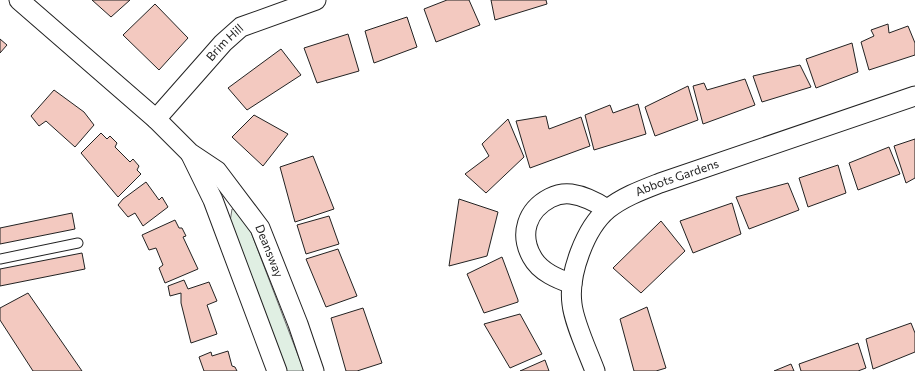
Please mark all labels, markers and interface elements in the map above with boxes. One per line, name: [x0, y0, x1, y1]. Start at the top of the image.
street label: Brim Hill: [203, 20, 246, 63]
street label: Abbots Gardens: [633, 156, 720, 198]
street label: Deansway: [253, 222, 287, 279]

